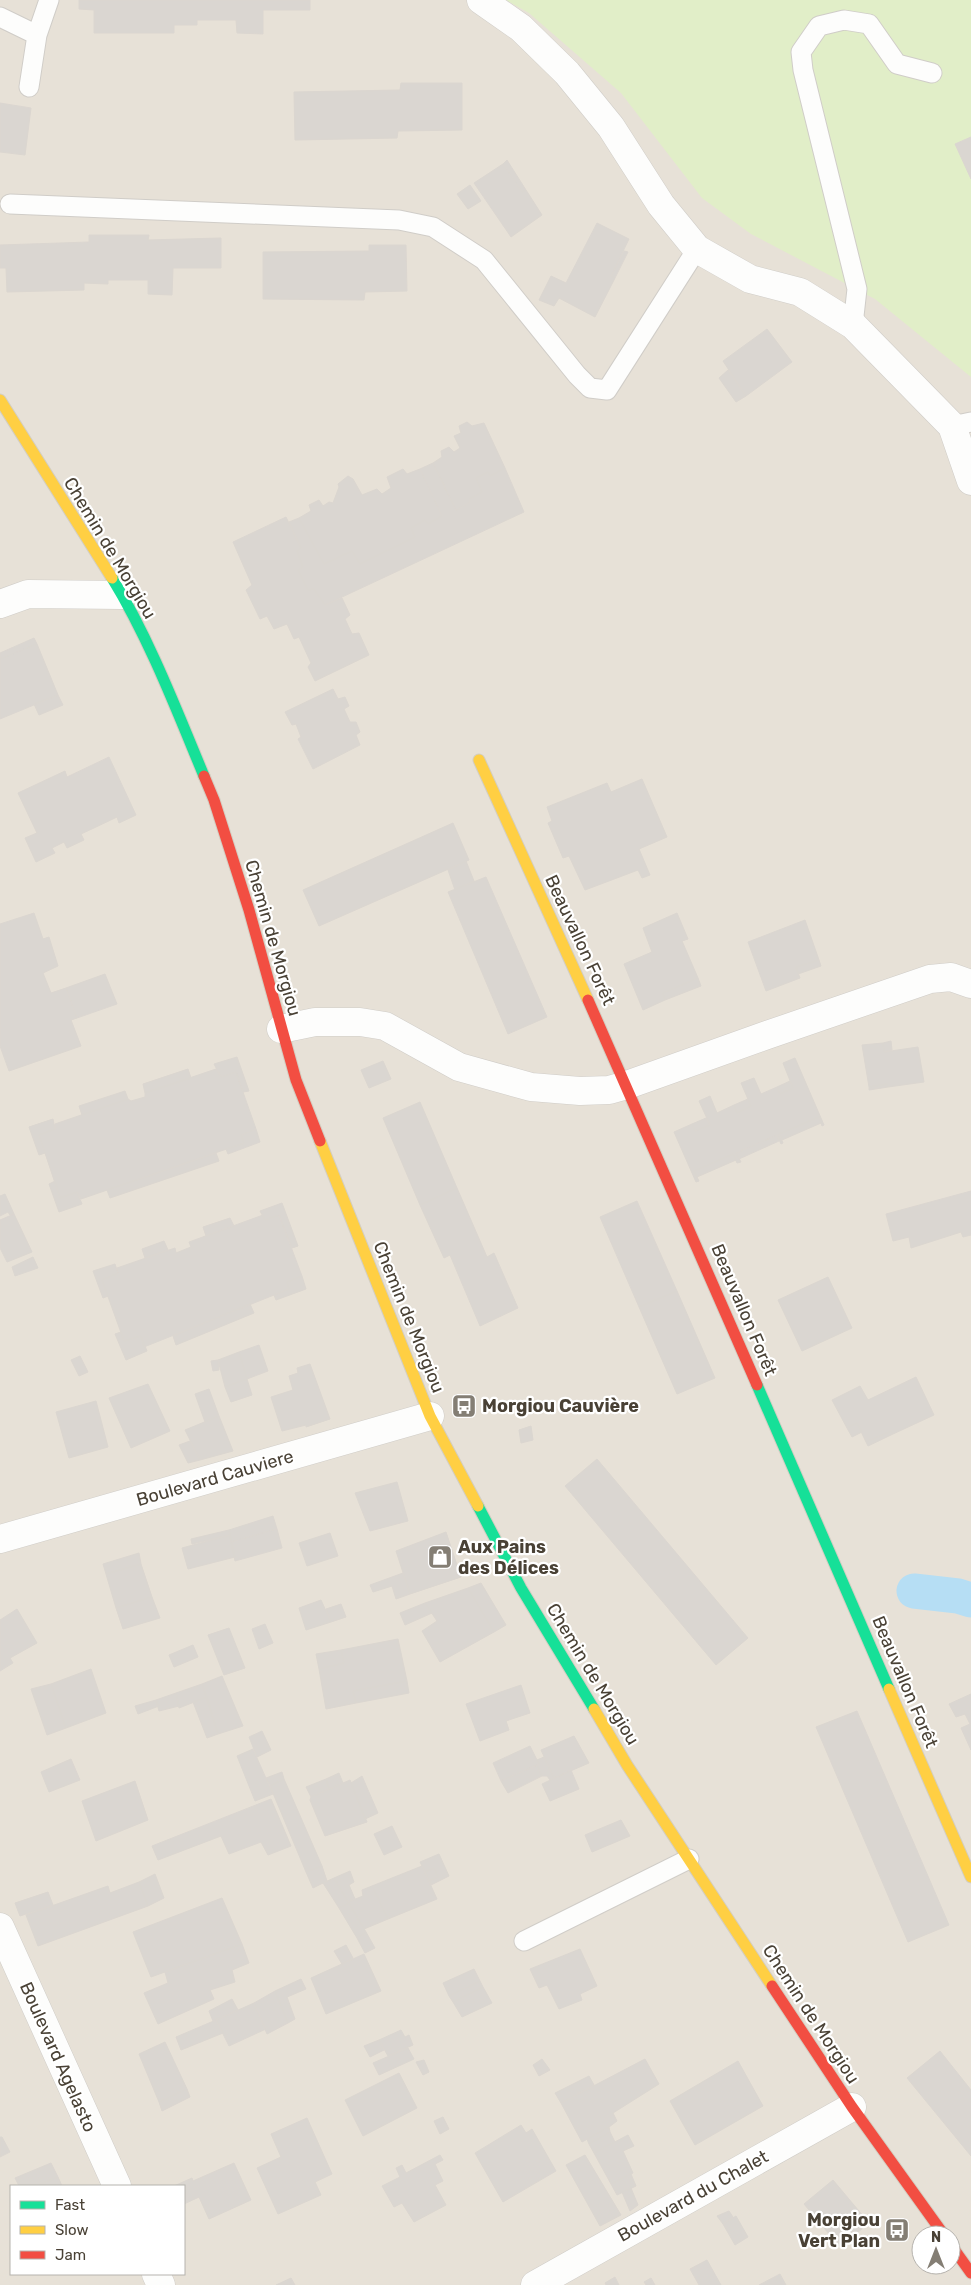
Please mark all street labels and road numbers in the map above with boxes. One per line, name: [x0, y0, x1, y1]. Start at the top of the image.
street label: Chemin de Morgiou: [59, 473, 161, 623]
street label: Chemin de Morgiou: [240, 857, 306, 1019]
street label: Beauvallon Forêt: [540, 871, 620, 1009]
street label: Chemin de Morgiou: [369, 1238, 449, 1396]
street label: Beauvallon Forêt: [706, 1241, 782, 1379]
street label: Boulevard Cauviere: [134, 1445, 296, 1511]
street label: Chemin de Morgiou: [542, 1599, 644, 1749]
street label: Beauvallon Forêt: [867, 1613, 943, 1751]
street label: Chemin de Morgiou: [758, 1940, 864, 2088]
street label: Boulevard Agelasto: [15, 1979, 101, 2135]
street label: Boulevard du Chalet: [614, 2145, 772, 2247]

